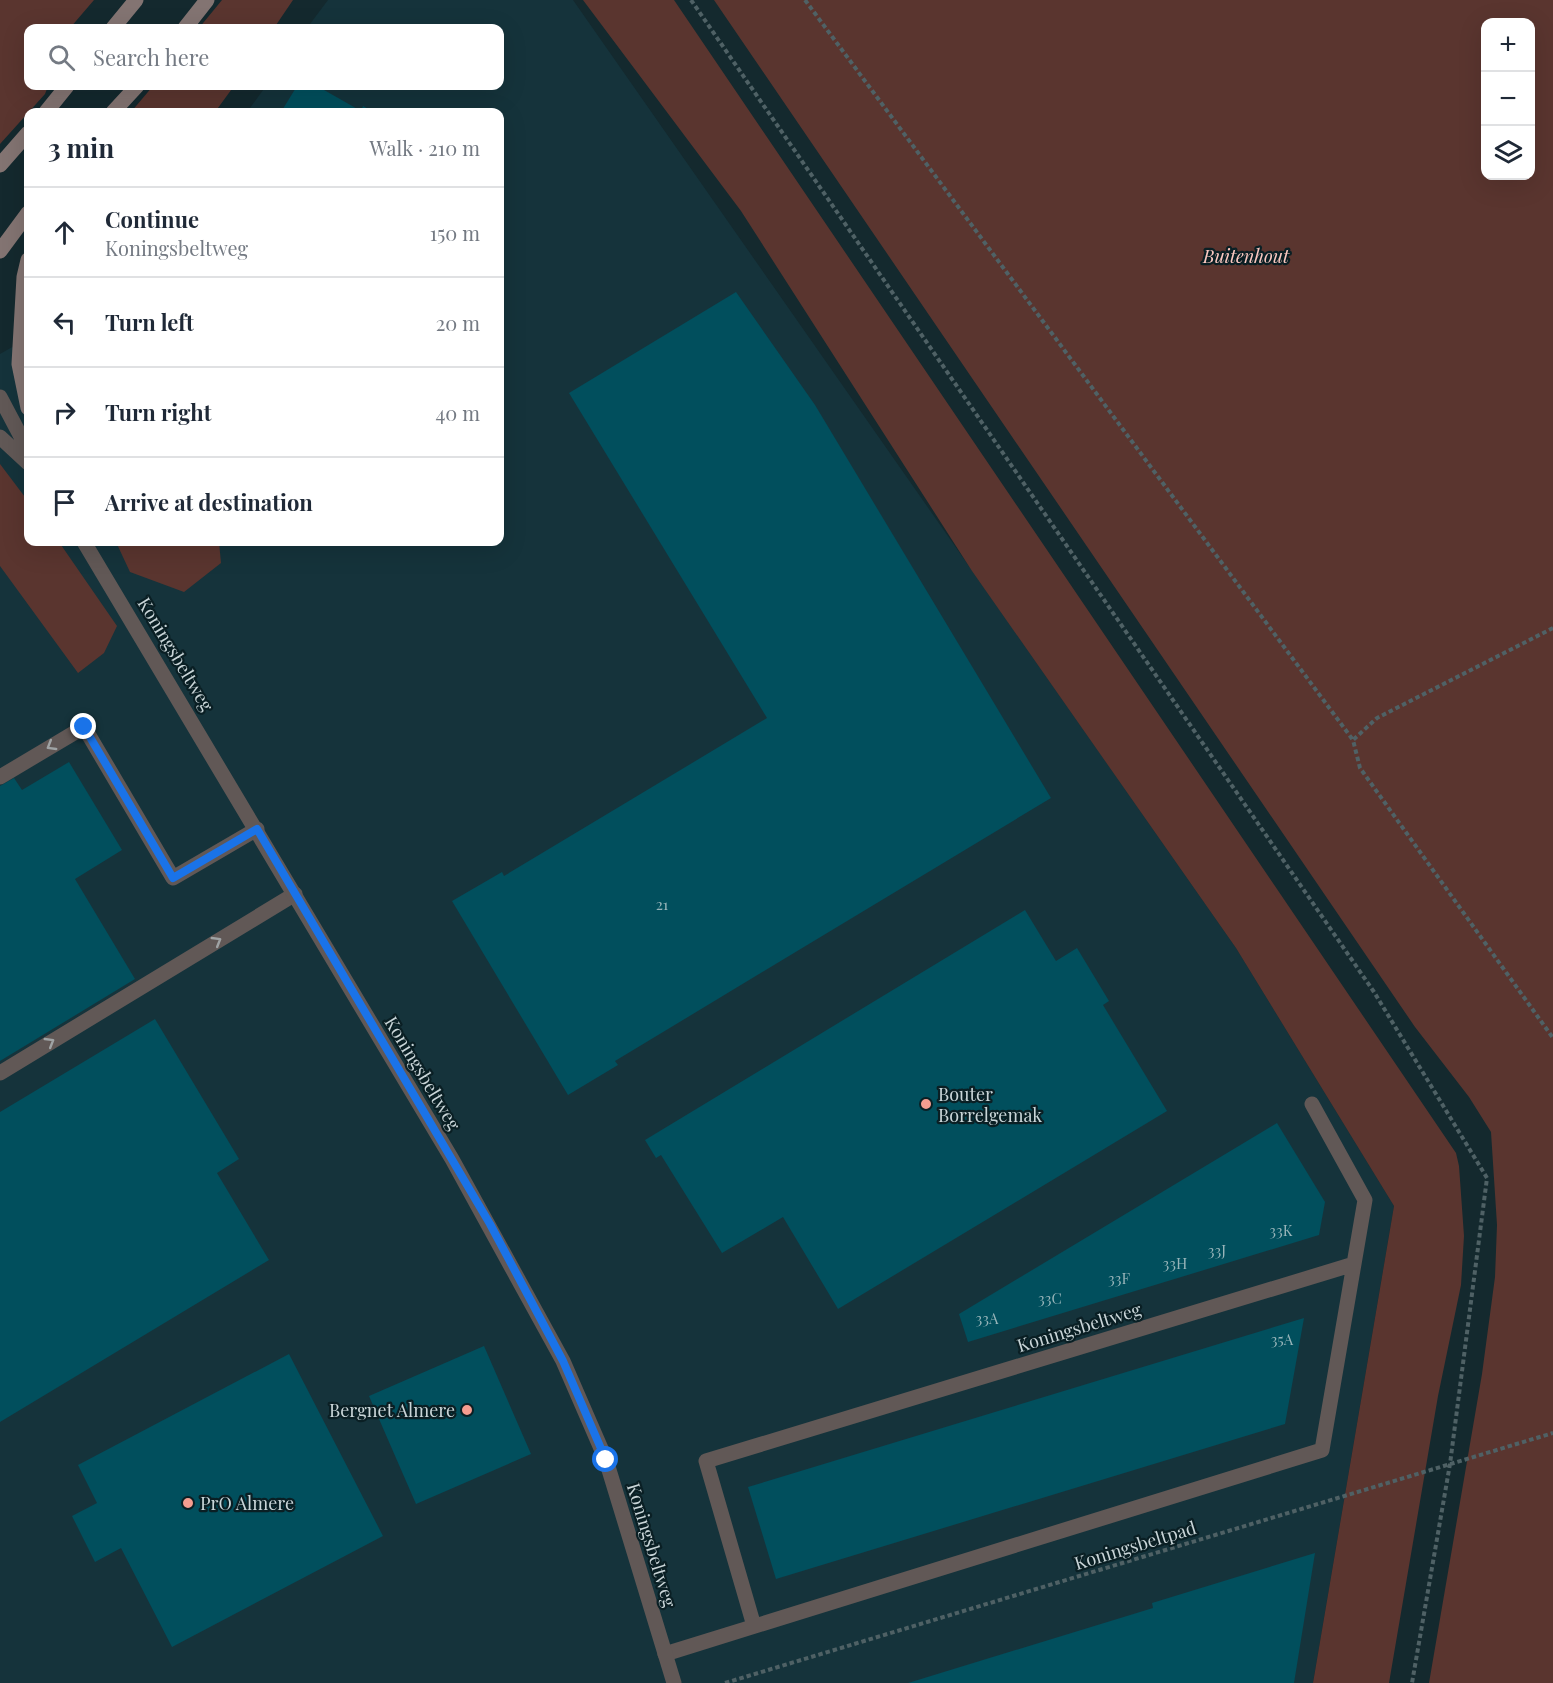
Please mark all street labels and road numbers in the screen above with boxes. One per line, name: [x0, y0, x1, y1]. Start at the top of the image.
street label: Koningsbeltweg: [133, 593, 220, 716]
street label: Koningsbeltweg: [380, 1012, 467, 1135]
street label: Koningsbeltweg: [1014, 1297, 1145, 1357]
street label: Koningsbeltweg: [622, 1480, 682, 1611]
street label: Koningsbeltpad: [1071, 1515, 1199, 1575]

